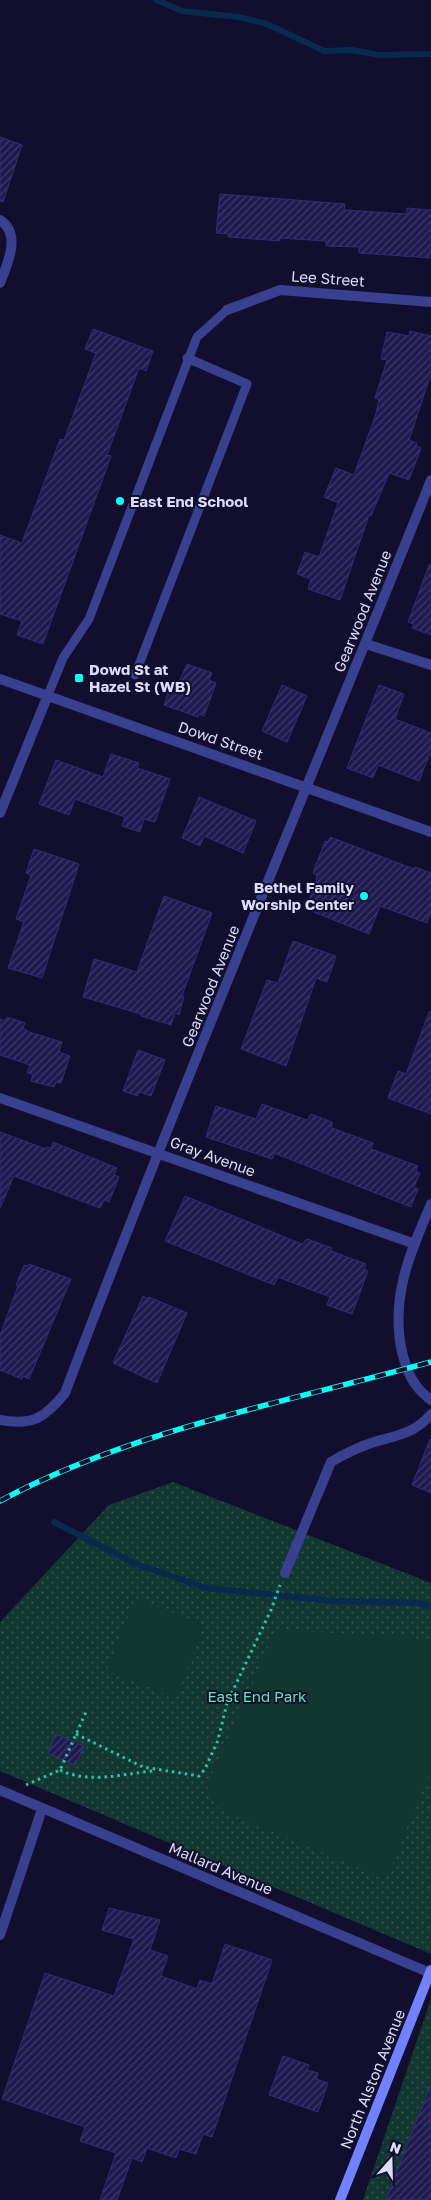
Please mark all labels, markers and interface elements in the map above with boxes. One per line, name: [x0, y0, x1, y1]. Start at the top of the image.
street label: Lee Street: [290, 266, 366, 290]
place label: East End School: [130, 492, 248, 510]
marker: East End School: [114, 495, 126, 507]
street label: Gearwood Avenue: [329, 547, 395, 675]
place label: Dowd St at Hazel St (WB): [89, 660, 191, 695]
marker: Dowd St at Hazel St (WB): [73, 672, 85, 684]
street label: Dowd Street: [176, 717, 266, 763]
place label: Bethel Family Worship Center: [241, 878, 354, 913]
marker: Bethel Family Worship Center: [358, 890, 370, 902]
street label: Gearwood Avenue: [177, 922, 243, 1050]
street label: Gray Avenue: [168, 1132, 258, 1180]
park label: East End Park: [207, 1687, 307, 1705]
street label: Mallard Avenue: [166, 1838, 276, 1898]
street label: North Alston Avenue: [336, 2007, 408, 2151]
north arrow: [366, 2135, 416, 2185]

